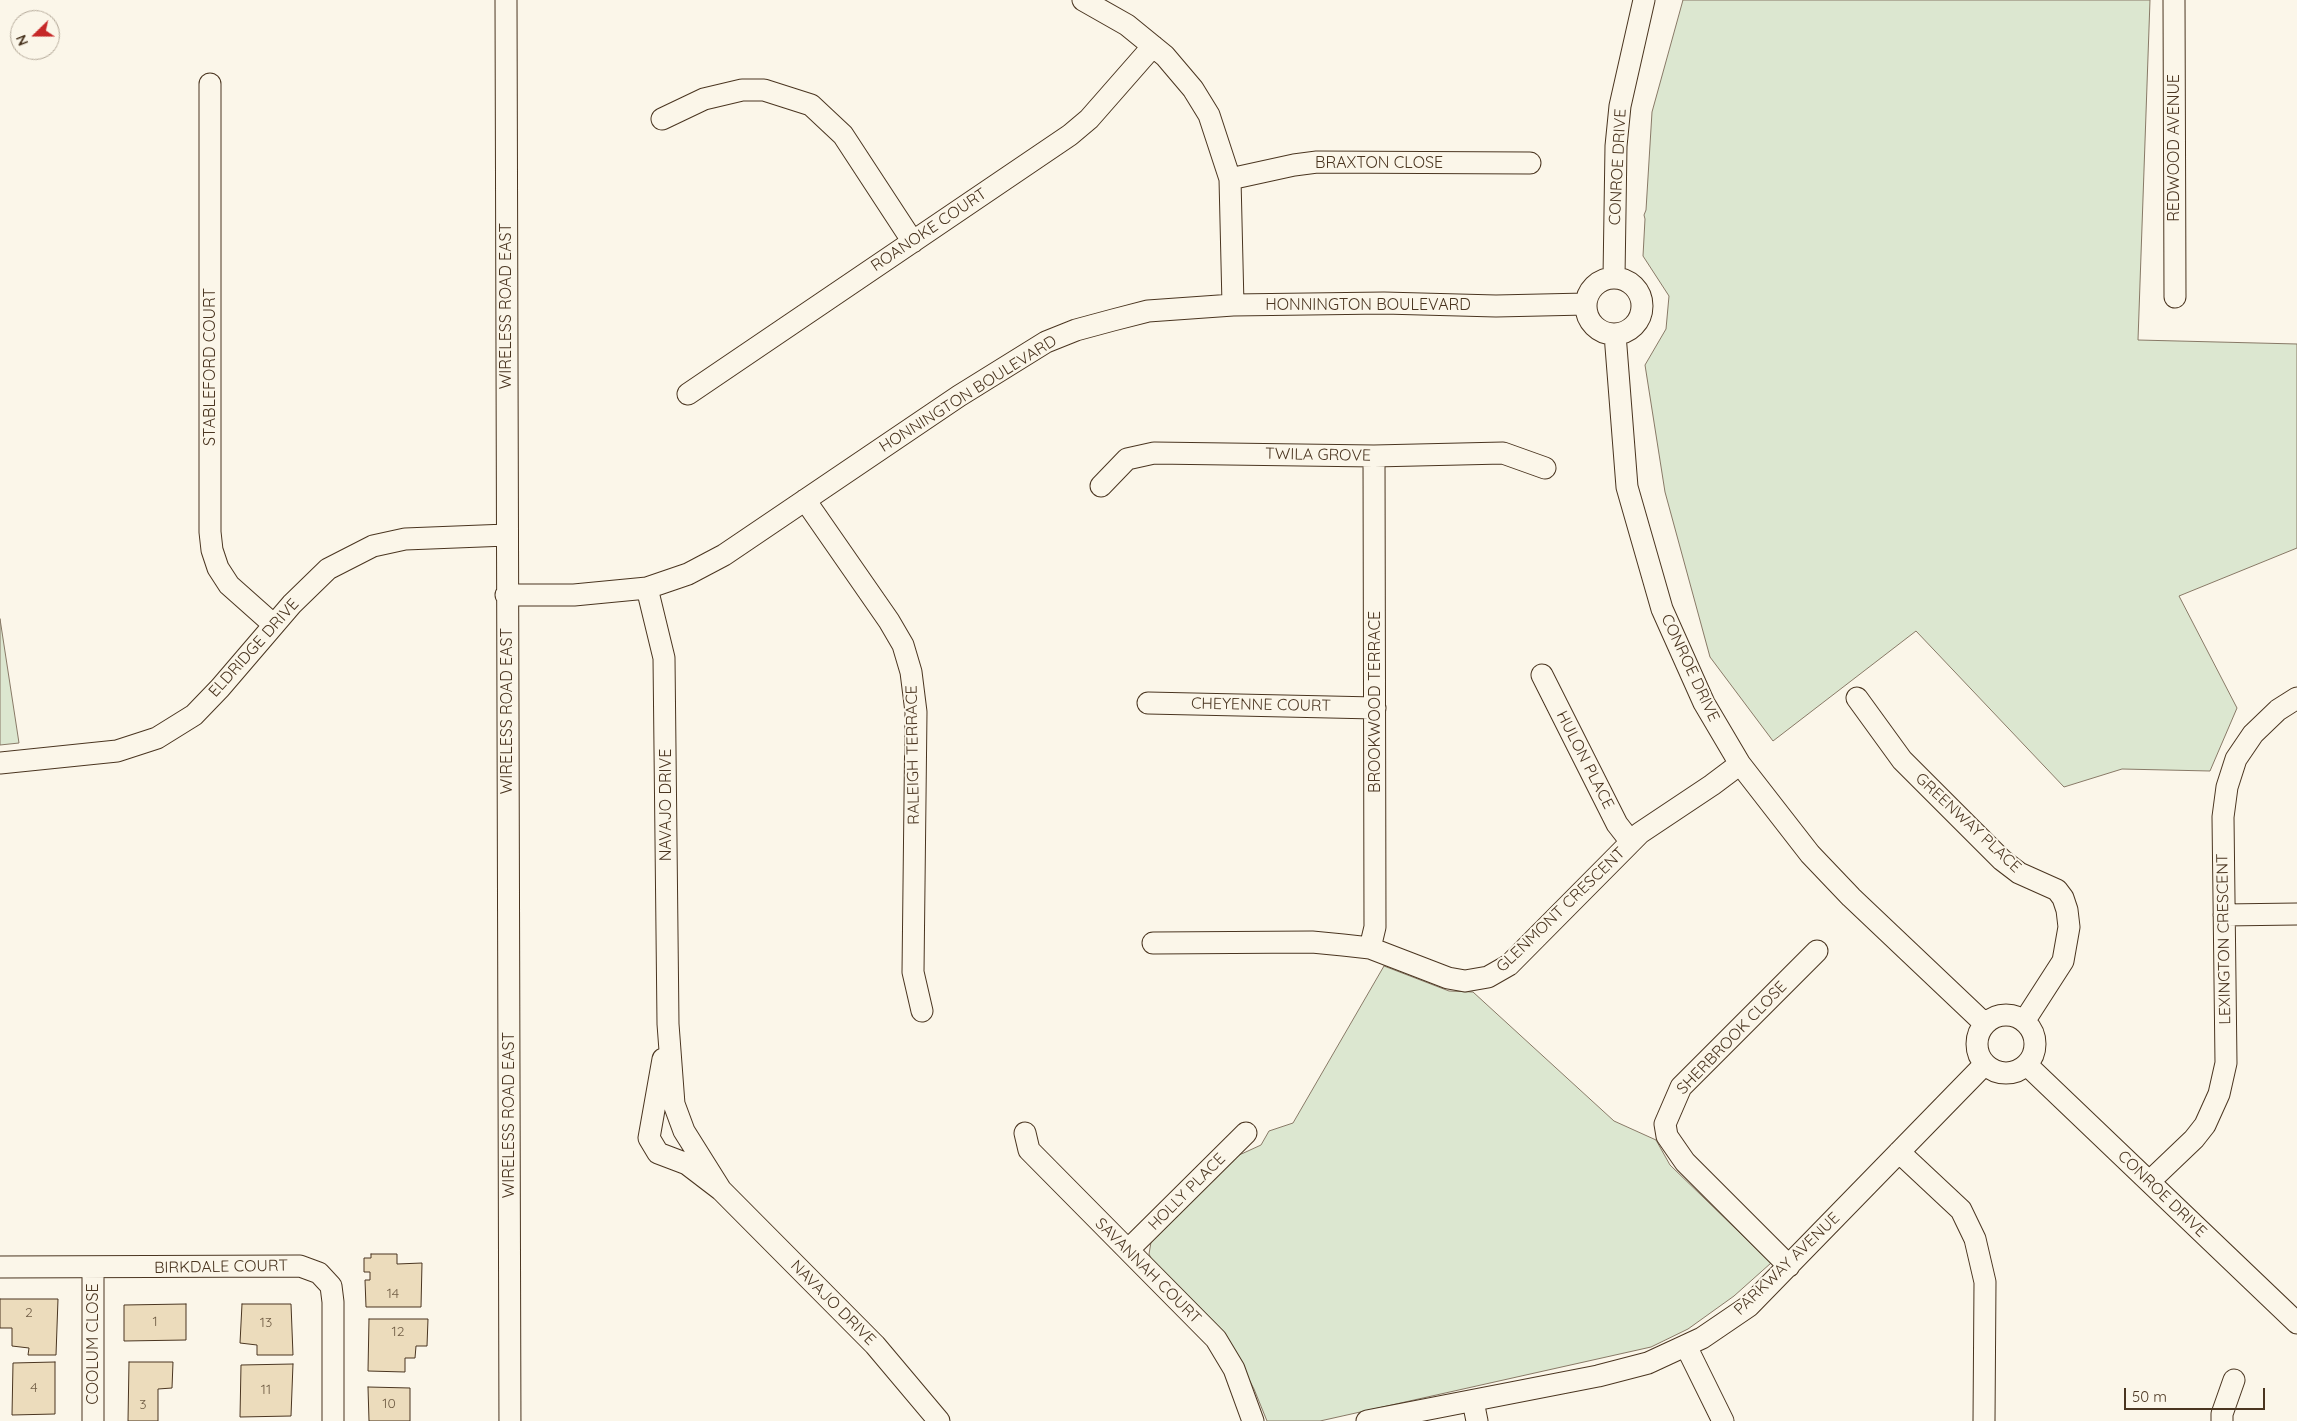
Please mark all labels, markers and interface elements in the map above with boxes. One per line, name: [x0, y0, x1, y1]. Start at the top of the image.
north arrow: [10, 10, 60, 60]
text: N: [12, 32, 32, 48]
street label: REDWOOD AVENUE: [2164, 74, 2184, 222]
street label: CONROE DRIVE: [1605, 108, 1631, 226]
street label: BRAXTON CLOSE: [1315, 153, 1443, 173]
street label: ROANOKE COURT: [867, 184, 991, 276]
street label: WIRELESS ROAD EAST: [496, 223, 516, 389]
street label: STABLEFORD COURT: [200, 288, 220, 446]
street label: HONNINGTON BOULEVARD: [1265, 295, 1471, 315]
street label: HONNINGTON BOULEVARD: [876, 331, 1060, 457]
street label: TWILA GROVE: [1265, 444, 1371, 466]
street label: ELDRIDGE DRIVE: [205, 595, 303, 701]
street label: BROOKWOOD TERRACE: [1365, 611, 1385, 793]
street label: CONROE DRIVE: [1657, 611, 1723, 725]
street label: WIRELESS ROAD EAST: [497, 628, 517, 794]
street label: RALEIGH TERRACE: [902, 685, 924, 825]
street label: CHEYENNE COURT: [1191, 694, 1331, 716]
street label: HULON PLACE: [1552, 708, 1618, 812]
street label: NAVAJO DRIVE: [656, 749, 676, 861]
street label: GREENWAY PLACE: [1911, 769, 2025, 877]
street label: GLENMONT CRESCENT: [1493, 843, 1629, 977]
street label: LEXINGTON CRESCENT: [2213, 853, 2235, 1025]
street label: SHERBROOK CLOSE: [1673, 977, 1791, 1099]
street label: WIRELESS ROAD EAST: [499, 1032, 519, 1198]
street label: CONROE DRIVE: [2113, 1147, 2211, 1241]
street label: HOLLY PLACE: [1145, 1150, 1229, 1234]
street label: PARKWAY AVENUE: [1730, 1209, 1844, 1319]
street label: SAVANNAH COURT: [1091, 1214, 1205, 1328]
street label: BIRKDALE COURT: [154, 1256, 288, 1278]
street label: NAVAJO DRIVE: [786, 1256, 880, 1350]
street label: COOLUM CLOSE: [83, 1283, 103, 1405]
house number: 14: [387, 1286, 399, 1302]
house number: 2: [25, 1305, 33, 1321]
house number: 1: [152, 1314, 158, 1330]
house number: 13: [260, 1315, 272, 1331]
house number: 12: [392, 1324, 404, 1340]
scale bar: [2127, 1378, 2268, 1410]
house number: 4: [30, 1380, 38, 1396]
house number: 11: [261, 1382, 271, 1398]
text: 50 m: [2132, 1387, 2167, 1406]
house number: 10: [382, 1396, 396, 1412]
house number: 3: [139, 1397, 147, 1413]

